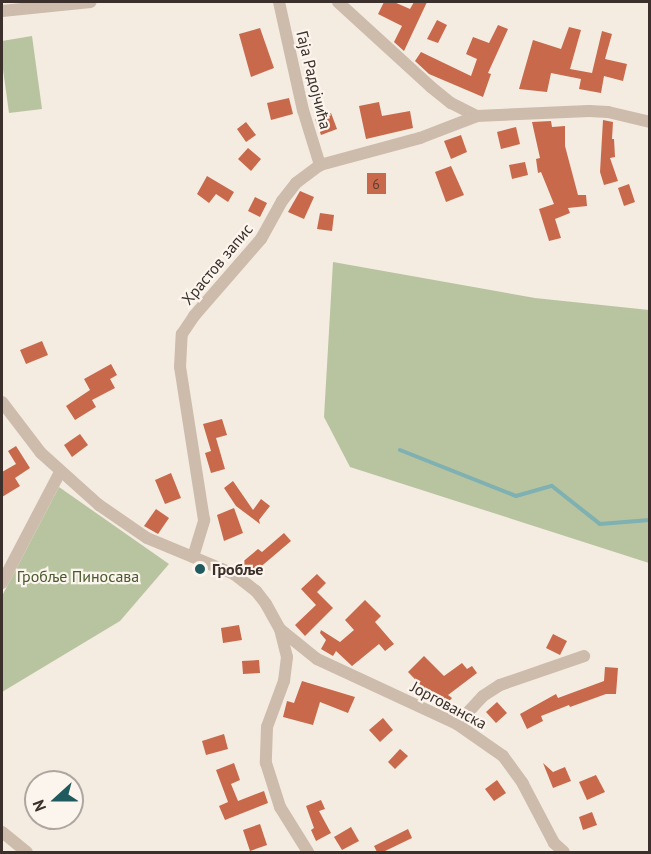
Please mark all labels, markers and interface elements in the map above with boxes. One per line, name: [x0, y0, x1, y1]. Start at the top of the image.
street label: Гаја Радојчића: [292, 29, 336, 131]
house number: 6: [372, 176, 380, 192]
street label: Храстов запис: [178, 220, 256, 308]
place label: Гробље: [212, 559, 263, 579]
marker: Гробље: [193, 562, 207, 576]
park label: Гробље Пиносава: [17, 566, 139, 586]
street label: Јоргованска: [408, 677, 490, 733]
north arrow: [24, 770, 84, 830]
text: N: [28, 797, 50, 814]

